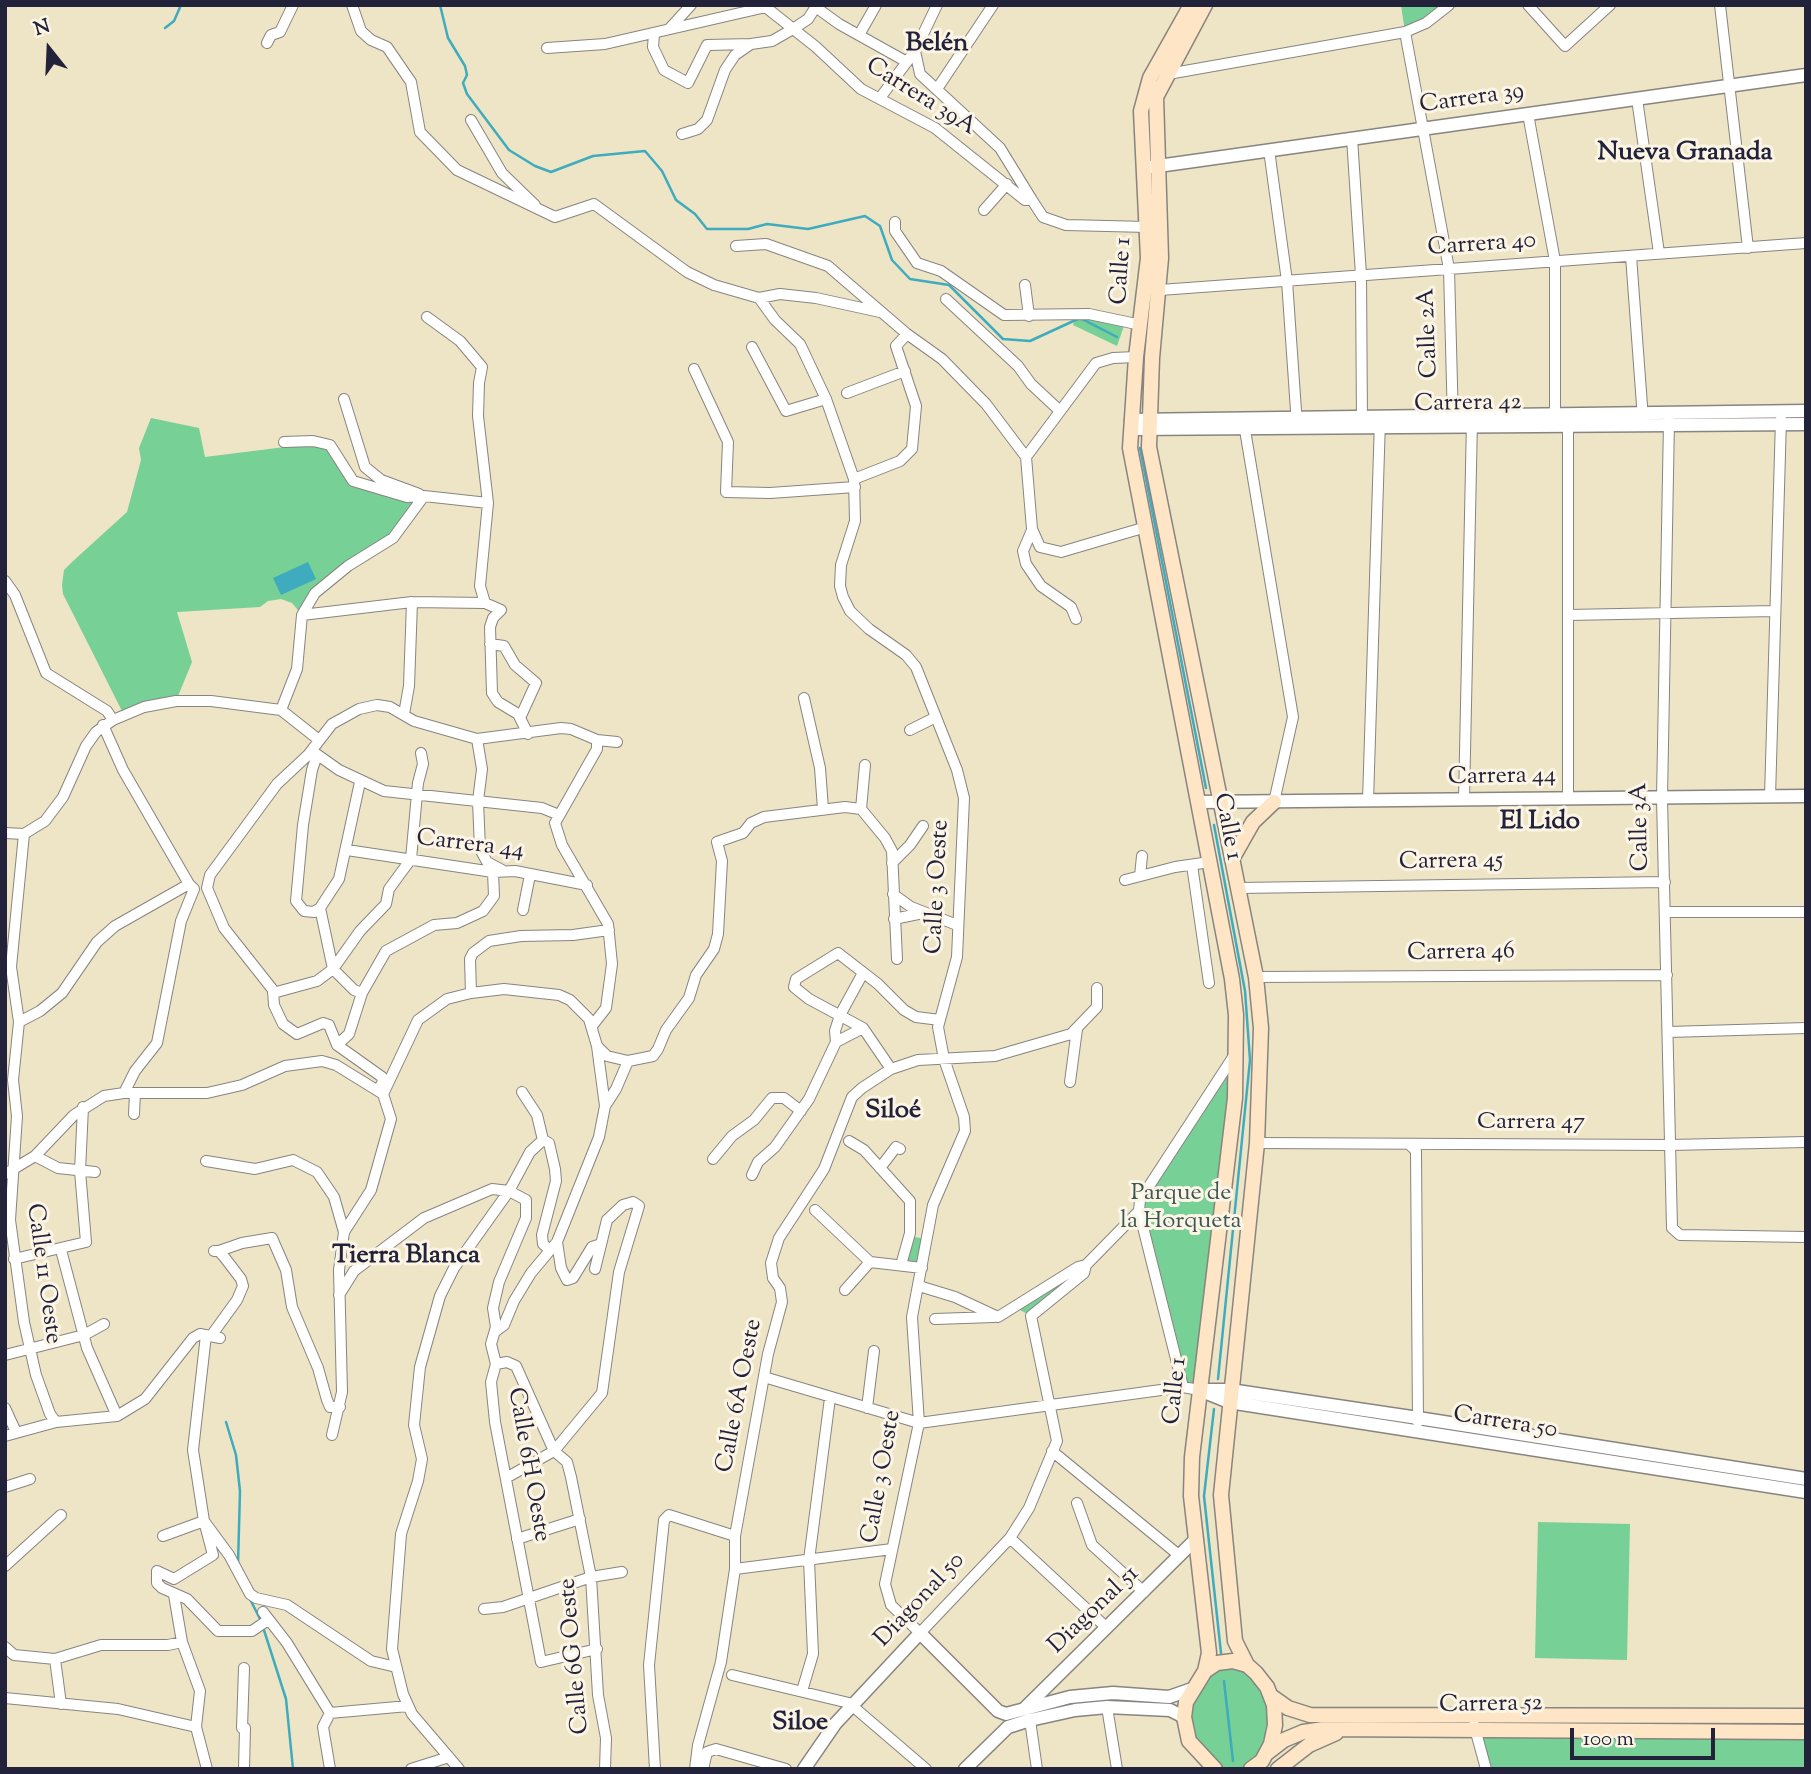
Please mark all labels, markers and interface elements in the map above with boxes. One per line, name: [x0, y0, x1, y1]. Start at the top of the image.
text: N: [31, 13, 54, 44]
north arrow: [14, 14, 84, 84]
district label: Belén: [906, 30, 968, 62]
street label: Carrera 39A: [859, 53, 981, 143]
street label: Carrera 39: [1418, 78, 1526, 122]
district label: Nueva Granada: [1597, 139, 1773, 171]
street label: Carrera 40: [1427, 228, 1537, 264]
street label: Calle 1: [1106, 236, 1140, 306]
street label: Calle 2A: [1414, 287, 1446, 379]
street label: Carrera 42: [1414, 390, 1522, 420]
street label: Carrera 44: [1448, 763, 1556, 793]
street label: Calle 3A: [1627, 782, 1657, 872]
street label: Calle 1: [1205, 791, 1247, 863]
district label: El Lido: [1500, 808, 1580, 840]
street label: Calle 3 Oeste: [921, 819, 957, 955]
street label: Carrera 44: [415, 825, 525, 867]
street label: Carrera 45: [1399, 848, 1503, 878]
street label: Carrera 46: [1407, 939, 1515, 969]
district label: Siloé: [865, 1097, 921, 1129]
street label: Carrera 47: [1477, 1110, 1585, 1138]
park label: Parque de la Horqueta: [1120, 1181, 1242, 1237]
street label: Calle 11 Oeste: [18, 1202, 66, 1346]
district label: Tierra Blanca: [332, 1242, 480, 1274]
street label: Calle 6A Oeste: [712, 1317, 770, 1475]
street label: Calle 1: [1159, 1356, 1195, 1426]
street label: Calle 6H Oeste: [499, 1386, 555, 1544]
street label: Carrera 50: [1451, 1402, 1559, 1446]
street label: Calle 3 Oeste: [857, 1408, 909, 1546]
street label: Diagonal 50: [870, 1548, 972, 1654]
street label: Diagonal 51: [1044, 1561, 1146, 1661]
street label: Calle 6G Oeste: [555, 1577, 597, 1735]
street label: Carrera 52: [1439, 1691, 1543, 1721]
district label: Siloe: [772, 1709, 828, 1741]
scale bar: [1573, 1714, 1718, 1758]
text: 100 m: [1583, 1725, 1634, 1755]

